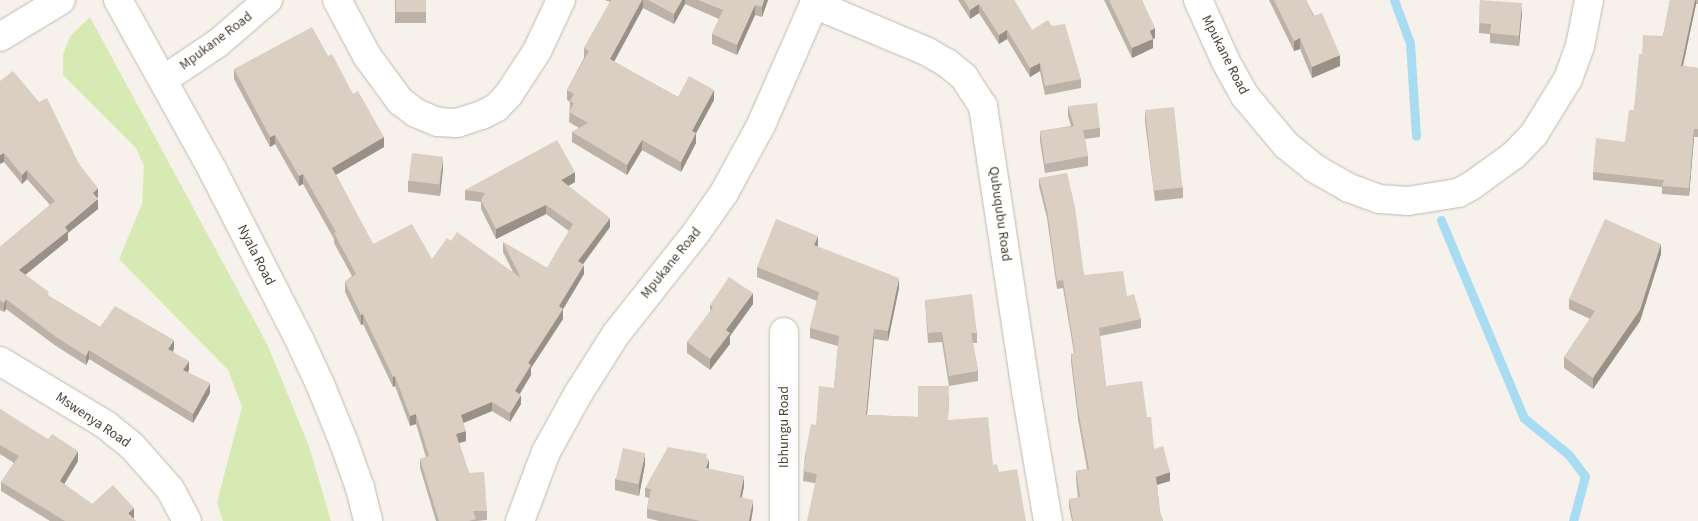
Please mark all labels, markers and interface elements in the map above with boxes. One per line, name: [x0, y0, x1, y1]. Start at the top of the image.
street label: Mpukane Road: [176, 8, 256, 74]
street label: Mpukane Road: [1198, 12, 1252, 98]
street label: Qubuqubu Road: [985, 165, 1015, 263]
street label: Nyala Road: [234, 222, 278, 288]
street label: Mpukane Road: [637, 224, 705, 302]
street label: Ibhungu Road: [776, 386, 792, 468]
street label: Mswenya Road: [52, 389, 134, 451]

